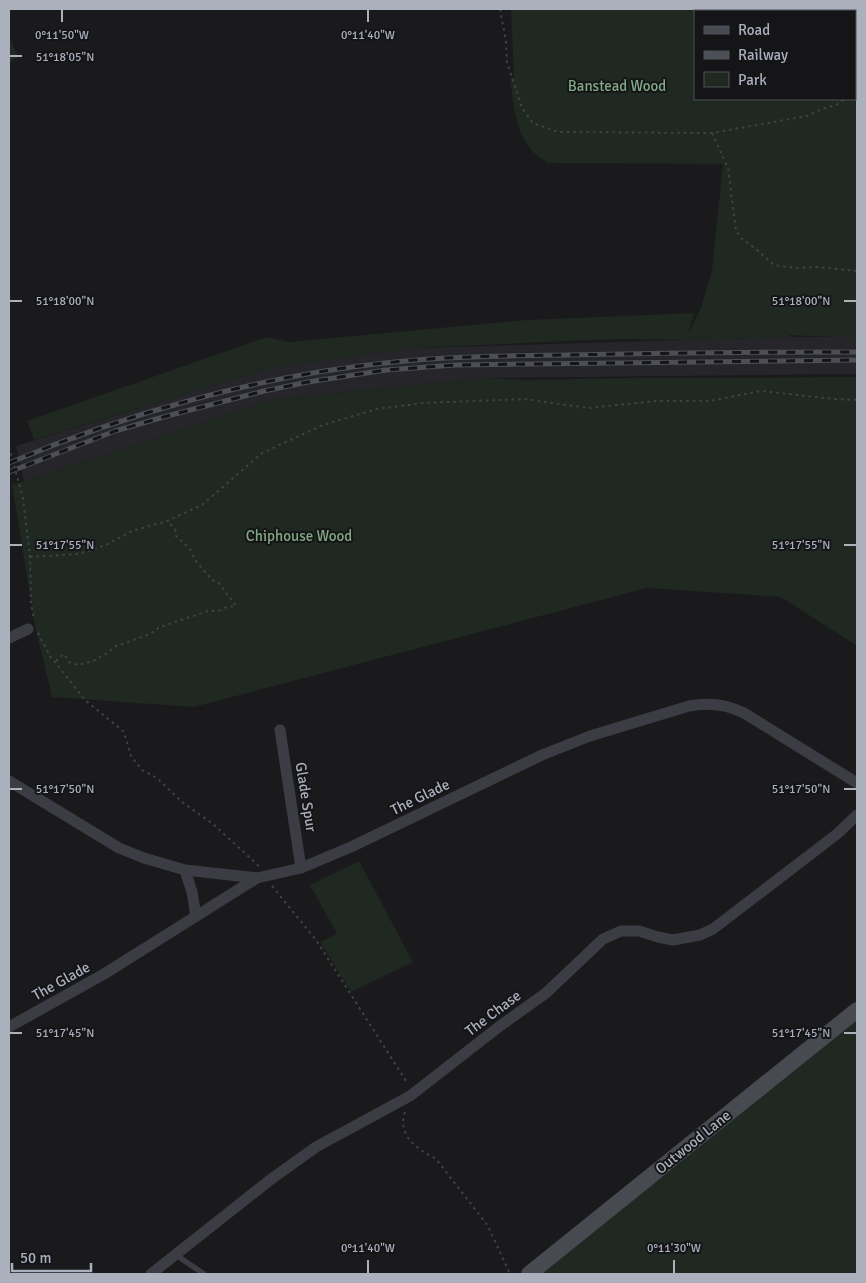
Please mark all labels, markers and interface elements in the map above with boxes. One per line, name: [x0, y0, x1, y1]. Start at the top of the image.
legend: [694, 10, 856, 100]
text: Road: [738, 21, 770, 39]
text: 0°11'50"W: [35, 28, 89, 43]
text: 0°11'40"W: [341, 28, 395, 43]
text: Railway: [738, 46, 788, 64]
text: 51°18'05"N: [36, 50, 94, 65]
text: Park: [738, 71, 767, 89]
park label: Banstead Wood: [568, 77, 666, 95]
text: 51°18'00"N: [36, 294, 94, 309]
text: 51°18'00"N: [772, 294, 830, 309]
park label: Chiphouse Wood: [246, 527, 352, 545]
text: 51°17'55"N: [36, 538, 94, 553]
text: 51°17'55"N: [772, 538, 830, 553]
street label: Glade Spur: [292, 761, 320, 834]
street label: The Glade: [388, 775, 452, 819]
text: 51°17'50"N: [36, 782, 94, 797]
text: 51°17'50"N: [772, 782, 830, 797]
street label: The Glade: [29, 958, 93, 1004]
street label: The Chase: [462, 986, 524, 1040]
text: 51°17'45"N: [36, 1026, 94, 1041]
text: 51°17'45"N: [772, 1026, 830, 1041]
street label: Outwood Lane: [652, 1106, 734, 1178]
scale bar: [12, 1240, 91, 1272]
text: 0°11'40"W: [341, 1241, 395, 1256]
text: 0°11'30"W: [647, 1241, 701, 1256]
text: 50 m: [20, 1249, 51, 1267]

